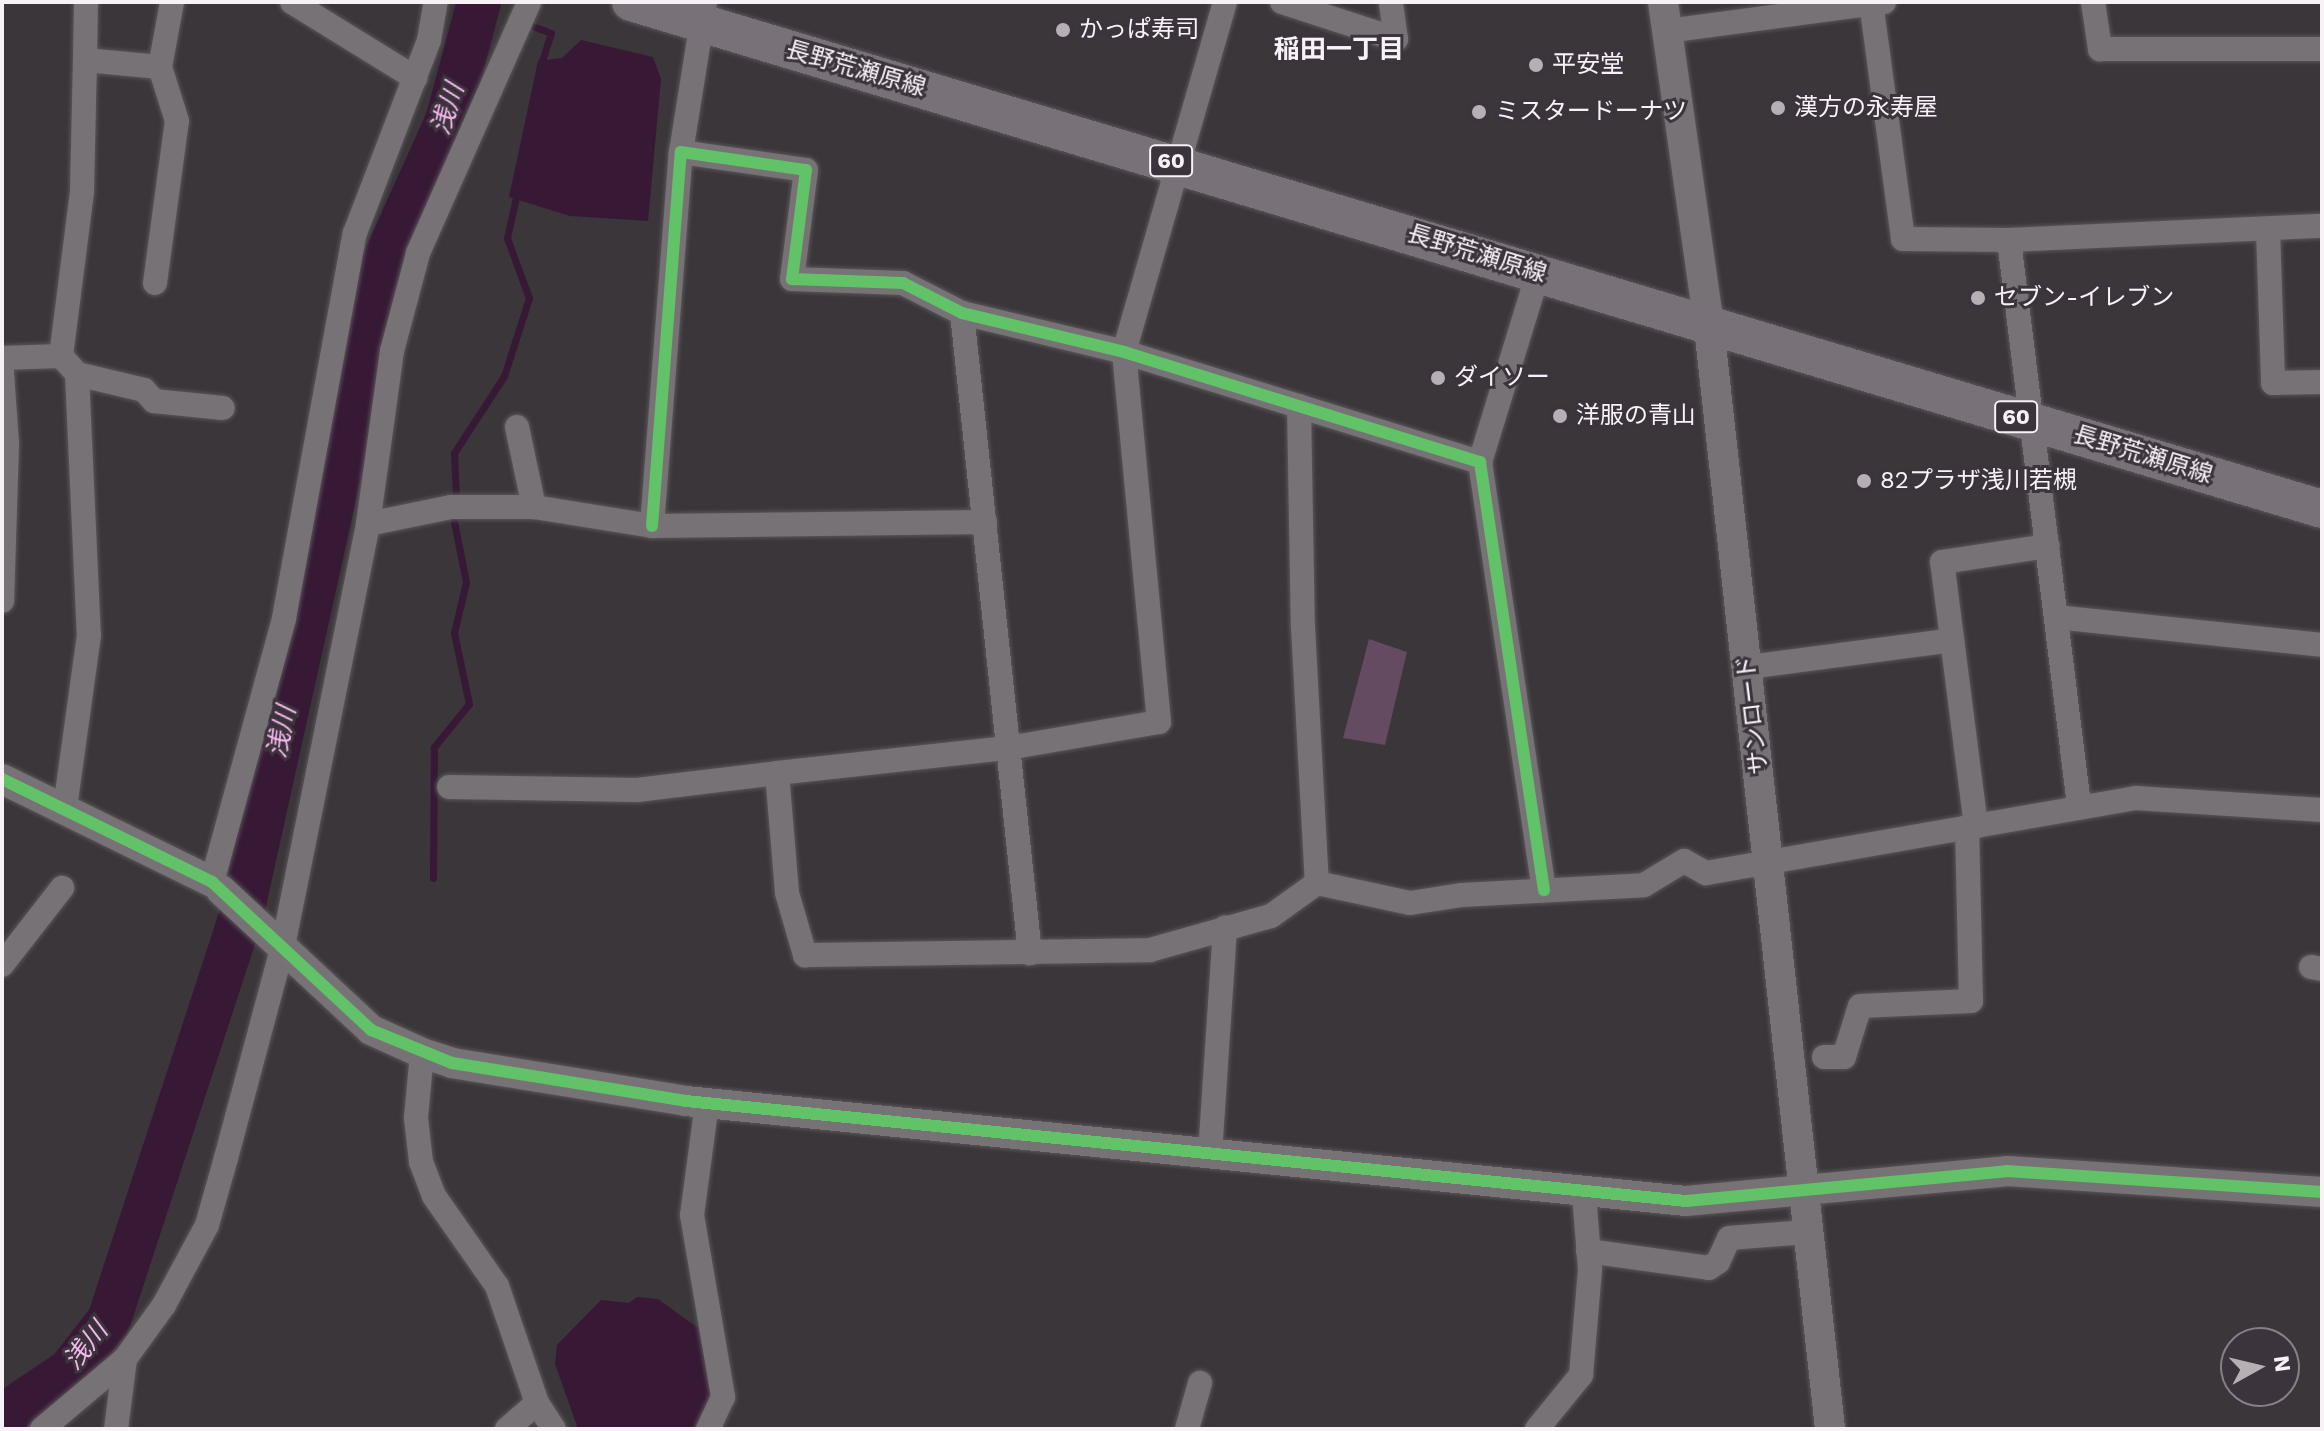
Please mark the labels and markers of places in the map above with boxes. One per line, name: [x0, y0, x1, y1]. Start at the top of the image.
place label: かっぱ寿司: [1079, 16, 1199, 44]
marker: かっぱ寿司: [1054, 21, 1072, 39]
place label: 平安堂: [1552, 51, 1624, 79]
marker: 平安堂: [1527, 56, 1545, 74]
place label: 漢方の永寿屋: [1794, 94, 1938, 122]
place label: ミスタードーナツ: [1495, 98, 1687, 126]
marker: 漢方の永寿屋: [1769, 99, 1787, 117]
marker: ミスタードーナツ: [1470, 103, 1488, 121]
place label: セブン-イレブン: [1994, 284, 2174, 312]
marker: セブン-イレブン: [1969, 289, 1987, 307]
place label: ダイソー: [1454, 364, 1550, 392]
marker: ダイソー: [1429, 369, 1447, 387]
place label: 洋服の青山: [1576, 402, 1696, 430]
marker: 洋服の青山: [1551, 407, 1569, 425]
place label: 82プラザ浅川若槻: [1880, 467, 2077, 495]
marker: 82プラザ浅川若槻: [1855, 472, 1873, 490]

